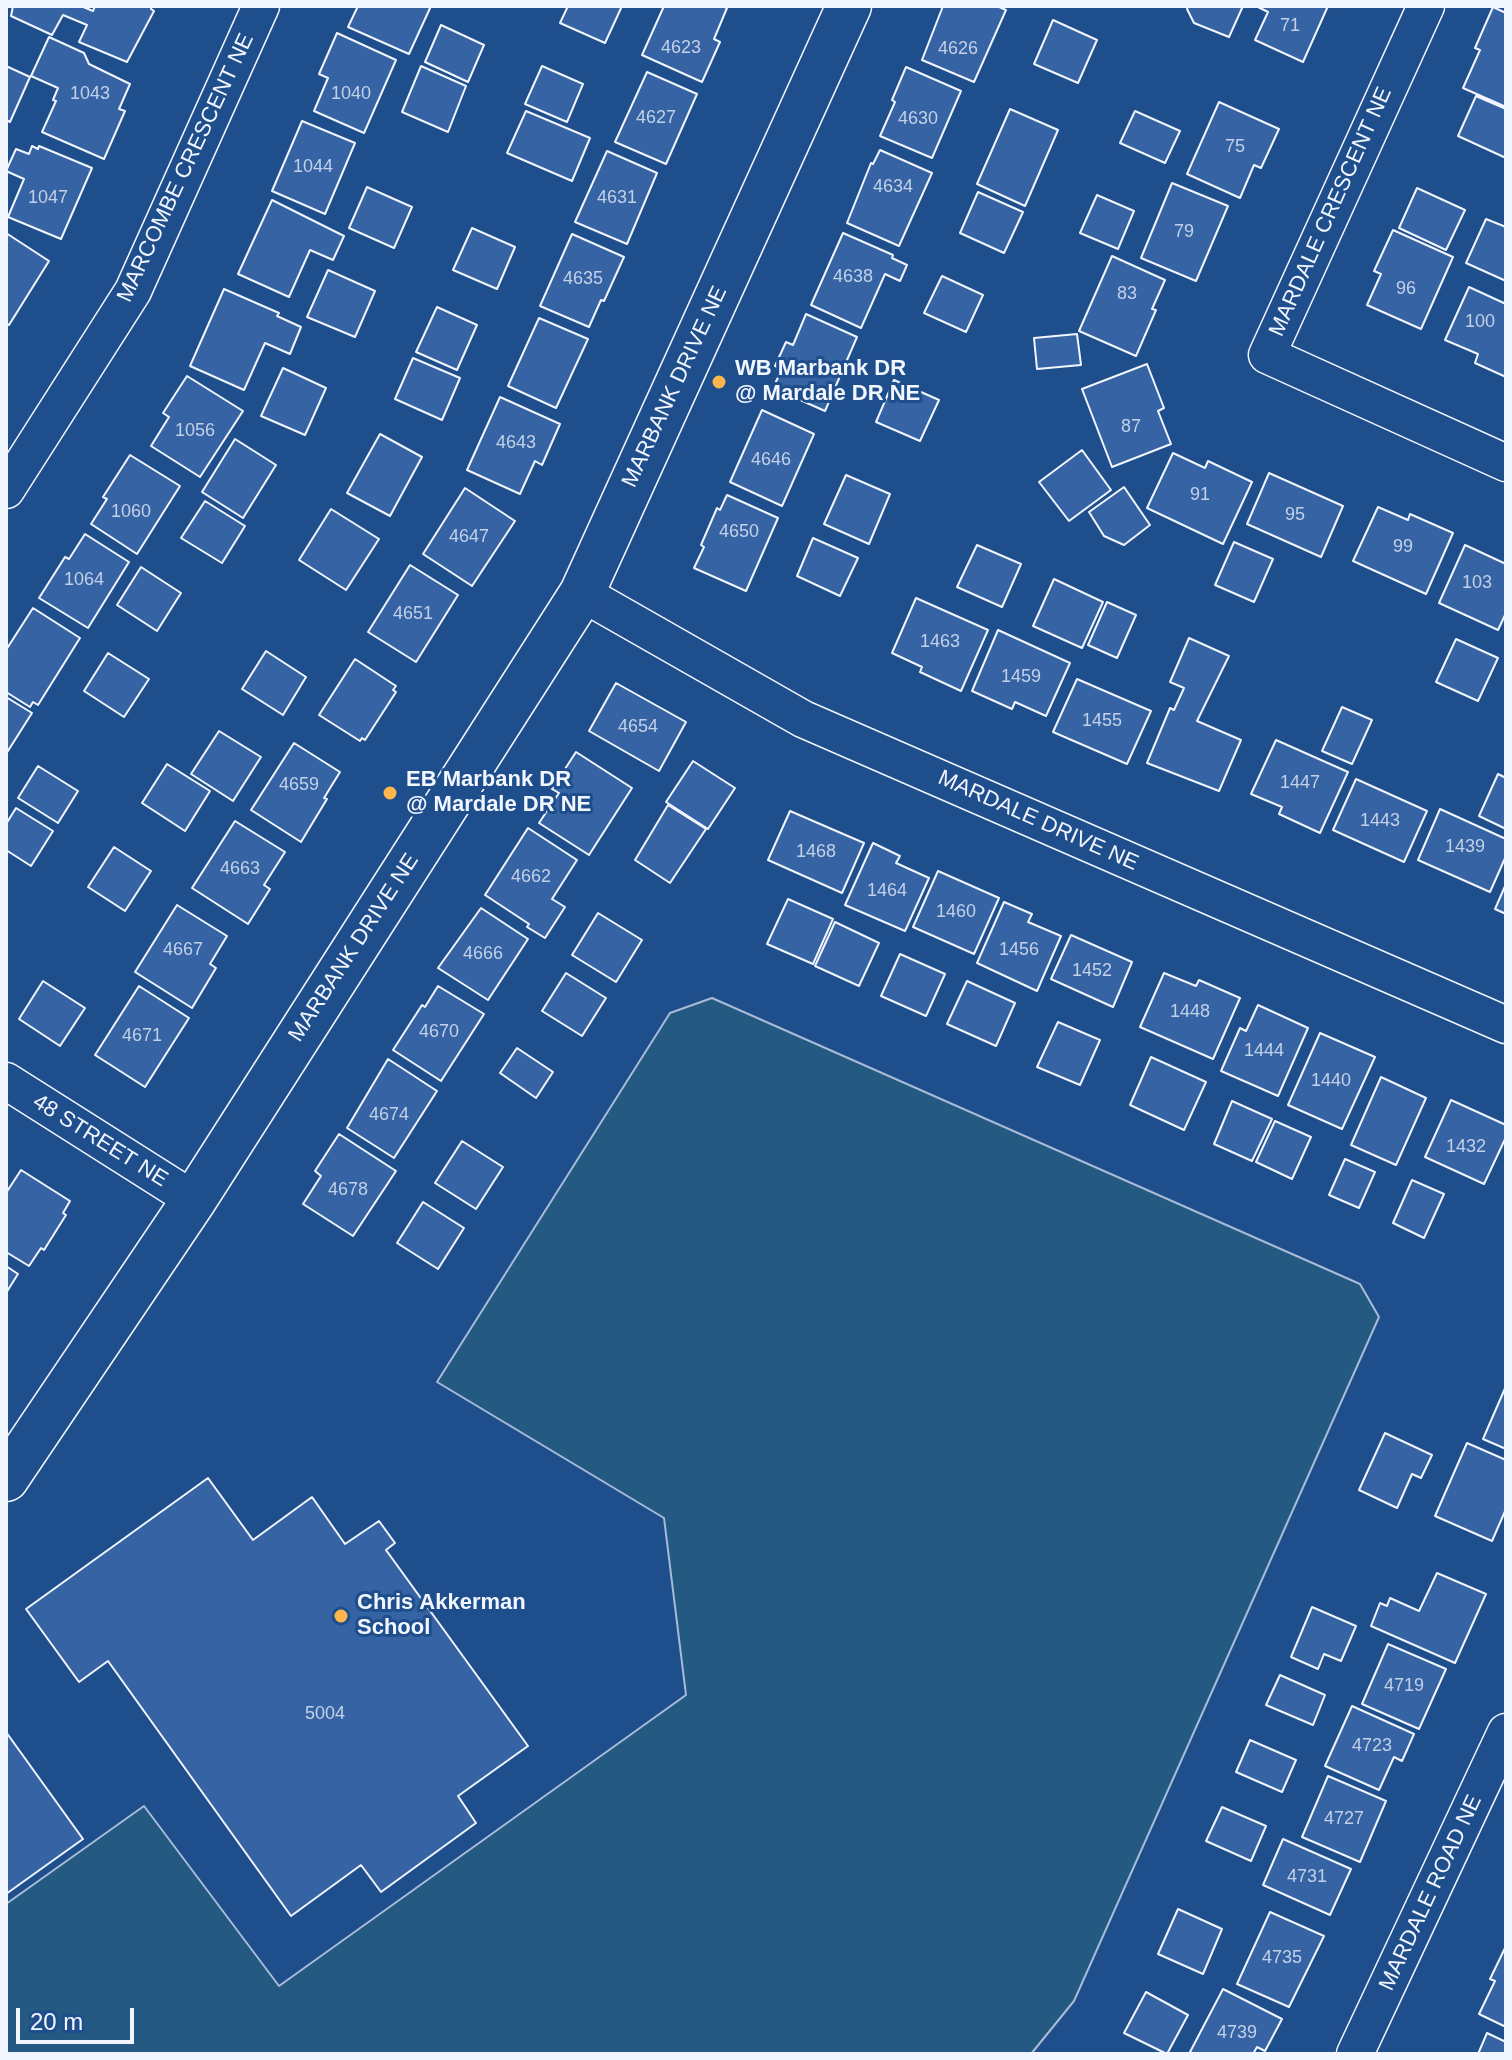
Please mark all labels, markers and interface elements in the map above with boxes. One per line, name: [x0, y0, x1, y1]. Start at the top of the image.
house number: 71: [1280, 15, 1300, 37]
street label: MARCOMBE CRESCENT NE: [112, 29, 260, 307]
house number: 4623: [661, 37, 701, 59]
house number: 4626: [938, 38, 978, 60]
house number: 1043: [70, 83, 110, 105]
house number: 1040: [331, 83, 371, 105]
street label: MARDALE CRESCENT NE: [1264, 83, 1398, 341]
house number: 4627: [636, 107, 676, 129]
house number: 4630: [898, 108, 938, 130]
house number: 75: [1225, 136, 1245, 158]
house number: 1044: [293, 156, 333, 178]
house number: 4634: [873, 176, 913, 198]
house number: 1047: [28, 187, 68, 209]
house number: 4631: [597, 187, 637, 209]
house number: 79: [1174, 221, 1194, 243]
house number: 4638: [833, 266, 873, 288]
house number: 4635: [563, 268, 603, 290]
house number: 96: [1396, 278, 1416, 300]
street label: MARBANK DRIVE NE: [617, 282, 733, 492]
house number: 83: [1117, 283, 1137, 305]
house number: 100: [1465, 311, 1495, 333]
place label: WB Marbank DR @ Mardale DR NE: [735, 356, 920, 408]
marker: WB Marbank DR @ Mardale DR NE: [710, 373, 728, 391]
house number: 87: [1121, 416, 1141, 438]
house number: 1056: [175, 420, 215, 442]
house number: 4643: [496, 432, 536, 454]
house number: 4646: [751, 449, 791, 471]
house number: 91: [1190, 484, 1210, 506]
house number: 1060: [111, 501, 151, 523]
house number: 95: [1285, 504, 1305, 526]
house number: 4650: [719, 521, 759, 543]
house number: 4647: [449, 526, 489, 548]
house number: 99: [1393, 536, 1413, 558]
house number: 1064: [64, 569, 104, 591]
house number: 103: [1462, 572, 1492, 594]
house number: 4651: [393, 603, 433, 625]
house number: 1463: [920, 631, 960, 653]
house number: 1459: [1001, 666, 1041, 688]
house number: 1455: [1082, 710, 1122, 732]
house number: 4654: [618, 716, 658, 738]
street label: MARDALE DRIVE NE: [934, 765, 1142, 877]
place label: EB Marbank DR @ Mardale DR NE: [406, 767, 591, 818]
house number: 1447: [1280, 772, 1320, 794]
house number: 4659: [279, 774, 319, 796]
marker: EB Marbank DR @ Mardale DR NE: [381, 784, 399, 802]
house number: 1443: [1360, 810, 1400, 832]
house number: 1439: [1445, 836, 1485, 858]
house number: 1468: [796, 841, 836, 863]
street label: MARBANK DRIVE NE: [283, 849, 425, 1047]
house number: 4663: [220, 858, 260, 880]
house number: 4662: [511, 866, 551, 888]
house number: 1464: [867, 880, 907, 902]
house number: 1460: [936, 901, 976, 923]
house number: 4667: [163, 939, 203, 961]
house number: 1456: [999, 939, 1039, 961]
house number: 4666: [463, 943, 503, 965]
house number: 1452: [1072, 960, 1112, 982]
house number: 1448: [1170, 1001, 1210, 1023]
house number: 4670: [419, 1021, 459, 1043]
house number: 4671: [122, 1025, 162, 1047]
house number: 1444: [1244, 1040, 1284, 1062]
house number: 1440: [1311, 1070, 1351, 1092]
street label: 48 STREET NE: [28, 1089, 172, 1193]
house number: 4674: [369, 1104, 409, 1126]
house number: 1432: [1446, 1136, 1486, 1158]
house number: 4678: [328, 1179, 368, 1201]
place label: Chris Akkerman School: [357, 1590, 526, 1642]
marker: Chris Akkerman School: [332, 1607, 350, 1625]
house number: 4719: [1384, 1675, 1424, 1697]
house number: 5004: [305, 1703, 345, 1725]
house number: 4723: [1352, 1735, 1392, 1757]
street label: MARDALE ROAD NE: [1374, 1791, 1488, 1995]
house number: 4727: [1324, 1808, 1364, 1830]
house number: 4731: [1287, 1866, 1327, 1888]
house number: 4735: [1262, 1947, 1302, 1969]
scale bar: [20, 1992, 138, 2042]
text: 20 m: [30, 2008, 83, 2035]
house number: 4739: [1217, 2022, 1257, 2044]

